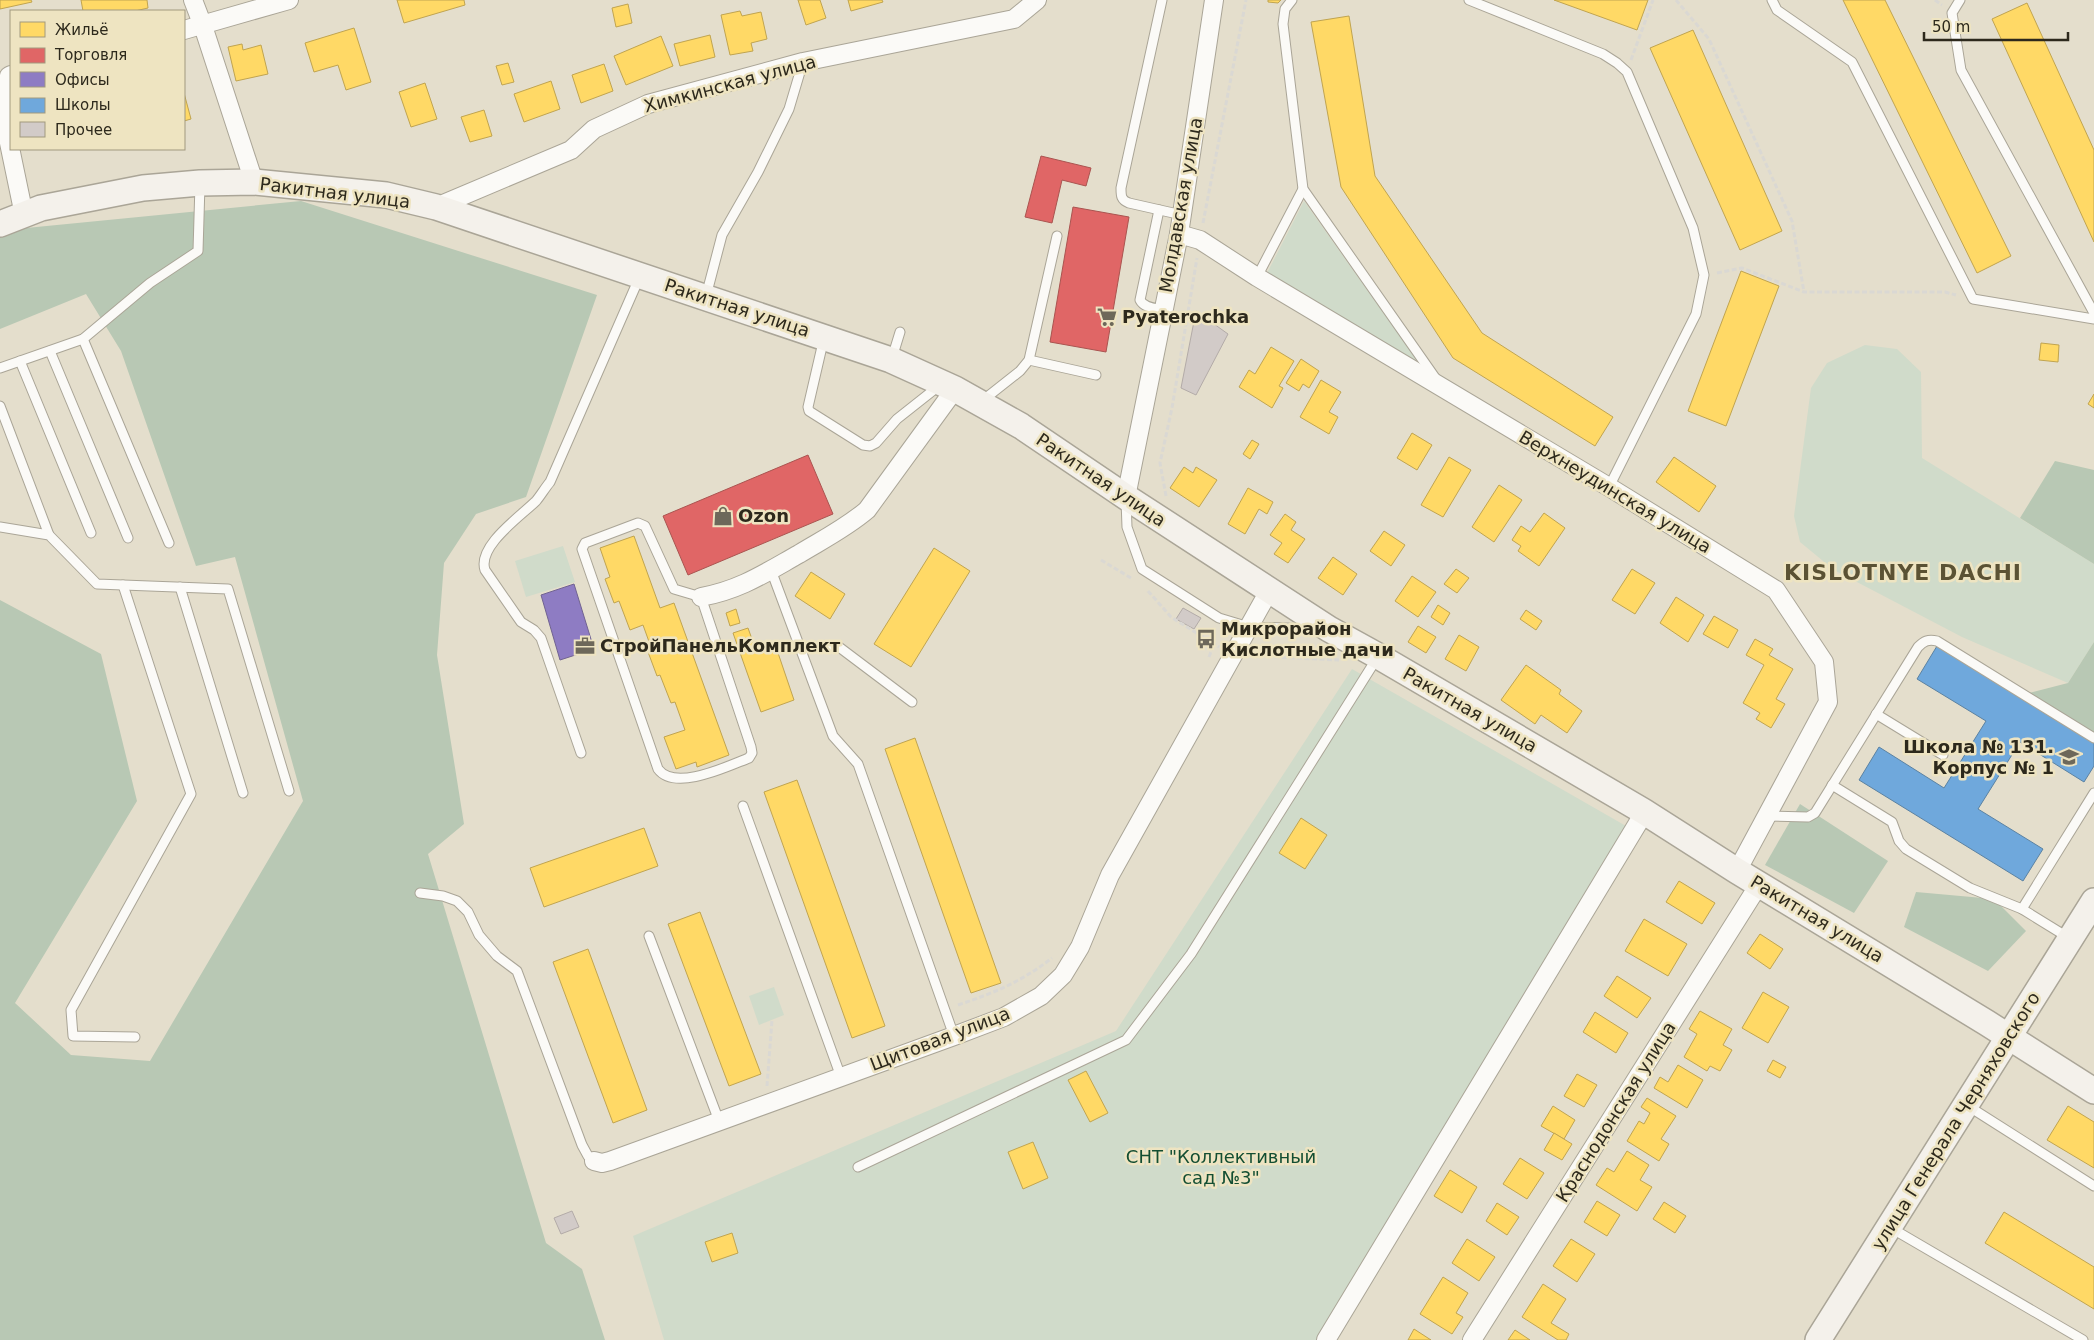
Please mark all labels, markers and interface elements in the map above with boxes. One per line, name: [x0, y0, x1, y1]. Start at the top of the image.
legend: [10, 10, 185, 150]
scale bar: [1924, 10, 2068, 42]
text: 50 m: [1932, 18, 1970, 36]
text: Жильё: [55, 21, 109, 39]
text: Торговля: [54, 46, 127, 64]
street label: Химкинская улица: [641, 50, 818, 117]
text: Офисы: [55, 71, 109, 89]
text: Школы: [55, 96, 111, 114]
street label: Молдавская улица: [1155, 116, 1206, 294]
text: Прочее: [55, 121, 112, 139]
street label: Ракитная улица: [259, 173, 411, 212]
street label: Ракитная улица: [662, 274, 812, 341]
supermarket icon: Pyaterochka: [1096, 306, 1118, 328]
place label: Pyaterochka: [1122, 306, 1249, 327]
street label: Верхнеудинская улица: [1515, 426, 1715, 557]
street label: Ракитная улица: [1033, 429, 1170, 531]
shop icon: Ozon: [712, 505, 734, 527]
place label: Ozon: [738, 505, 789, 526]
district label: KISLOTNYE DACHI: [1784, 560, 2022, 585]
place label: Микрорайон Кислотные дачи: [1221, 618, 1394, 660]
bus stop icon: Микрорайон Кислотные дачи: [1195, 628, 1217, 650]
office icon: СтройПанельКомплект: [574, 635, 596, 657]
place label: СтройПанельКомплект: [600, 635, 841, 656]
street label: Ракитная улица: [1399, 663, 1541, 757]
place label: Школа № 131. Корпус № 1: [1903, 736, 2054, 778]
school or university icon: Школа № 131. Корпус № 1: [2058, 746, 2080, 768]
street label: Ракитная улица: [1747, 871, 1888, 967]
street label: улица Генерала Черняховского: [1867, 988, 2044, 1254]
street label: Щитовая улица: [867, 1002, 1013, 1075]
street label: Краснодонская улица: [1551, 1018, 1680, 1206]
park label: СНТ "Коллективный сад №3": [1126, 1146, 1316, 1188]

